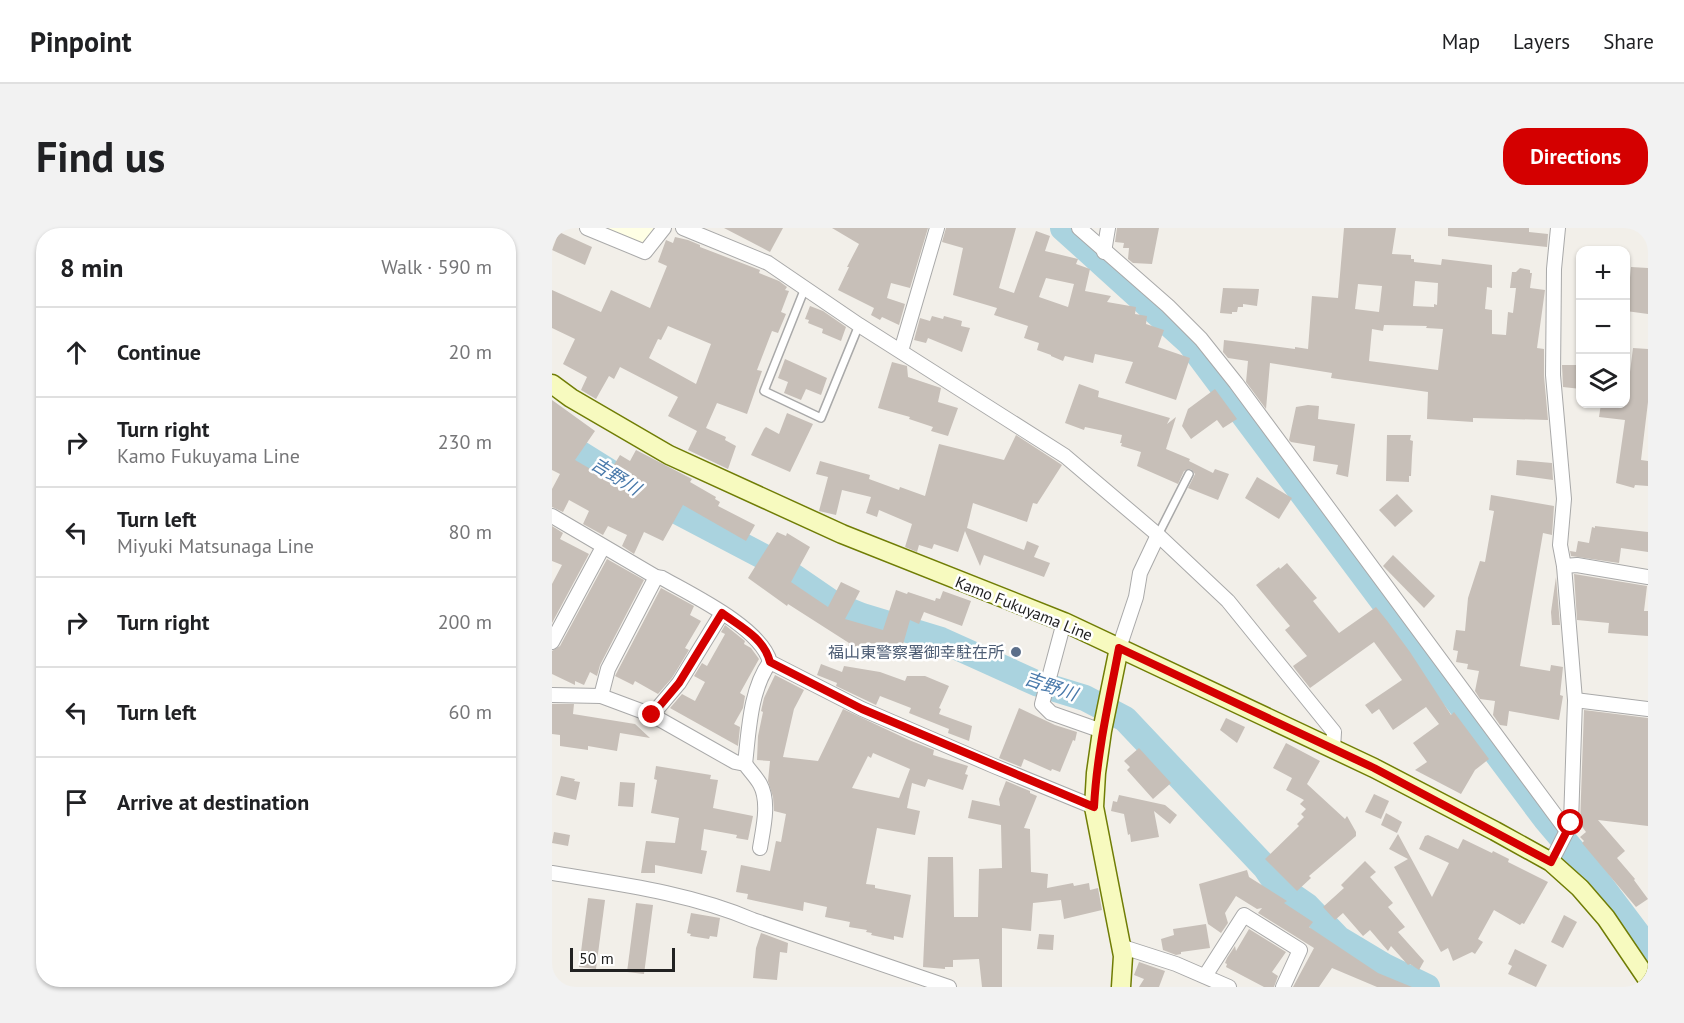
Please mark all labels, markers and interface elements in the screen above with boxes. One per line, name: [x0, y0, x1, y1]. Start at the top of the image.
text: Pinpoint: [30, 23, 132, 60]
text: Map: [1442, 28, 1480, 55]
text: Layers: [1513, 28, 1570, 55]
text: Share: [1603, 28, 1654, 55]
button: Directions: [1503, 128, 1648, 185]
text: Find us: [36, 129, 165, 184]
map controls: [1576, 246, 1630, 408]
button: +: [1576, 246, 1630, 300]
text: 8 min: [60, 251, 123, 284]
text: Walk · 590 m: [381, 254, 492, 280]
button: −: [1576, 300, 1630, 354]
icon: ahead: [60, 336, 93, 369]
text: Continue: [117, 338, 201, 366]
text: 20 m: [449, 339, 492, 365]
button: layers: [1576, 354, 1630, 408]
text: Turn right: [117, 415, 209, 443]
icon: right: [60, 426, 93, 459]
text: 230 m: [438, 429, 492, 455]
text: Kamo Fukuyama Line: [117, 443, 300, 469]
water label: 吉野川: [587, 452, 647, 501]
text: Turn left: [117, 505, 197, 533]
icon: left: [60, 516, 93, 549]
text: 80 m: [449, 519, 492, 545]
text: Miyuki Matsunaga Line: [117, 533, 314, 559]
street label: Kamo Fukuyama Line: [952, 571, 1096, 645]
icon: right: [60, 606, 93, 639]
text: Turn right: [117, 608, 209, 636]
text: 200 m: [438, 609, 492, 635]
place label: 福山東警察署御幸駐在所: [828, 642, 1004, 662]
marker: 福山東警察署御幸駐在所: [1009, 645, 1023, 659]
water label: 吉野川: [1022, 666, 1082, 706]
icon: left: [60, 696, 93, 729]
text: Turn left: [117, 698, 197, 726]
text: 60 m: [449, 699, 492, 725]
route end: [638, 701, 664, 727]
icon: arrive: [60, 786, 93, 819]
text: Arrive at destination: [117, 788, 309, 816]
route start: [1557, 809, 1583, 835]
scale bar: [570, 945, 675, 972]
text: 50 m: [579, 948, 614, 968]

